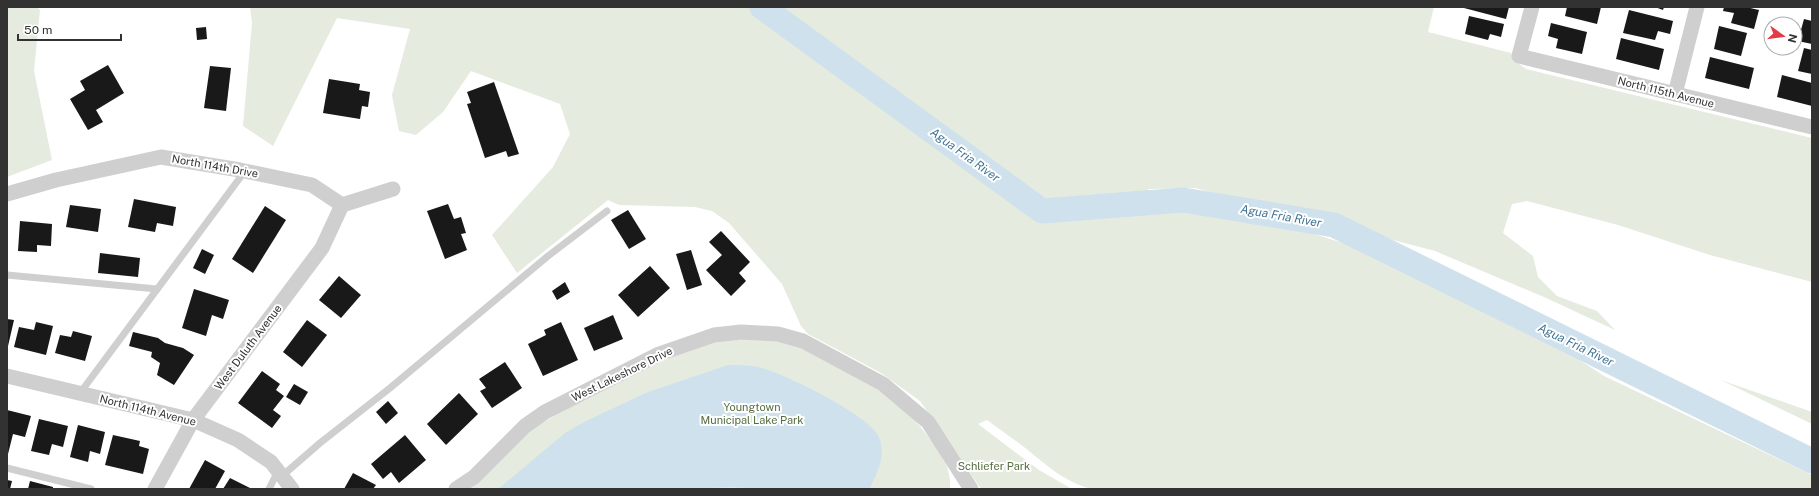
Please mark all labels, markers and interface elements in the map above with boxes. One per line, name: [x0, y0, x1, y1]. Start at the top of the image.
scale bar: [18, 16, 121, 42]
north arrow: [1763, 16, 1803, 56]
text: 50 m: [24, 23, 52, 37]
text: N: [1786, 33, 1800, 44]
street label: North 115th Avenue: [1617, 74, 1715, 110]
water label: Agua Fria River: [928, 125, 1003, 185]
street label: North 114th Drive: [171, 153, 259, 179]
water label: Agua Fria River: [1239, 202, 1323, 230]
street label: West Duluth Avenue: [212, 302, 284, 392]
water label: Agua Fria River: [1536, 321, 1616, 369]
street label: West Lakeshore Drive: [570, 344, 674, 404]
street label: North 114th Avenue: [99, 392, 197, 428]
park label: Youngtown Municipal Lake Park: [700, 401, 804, 426]
park label: Schliefer Park: [958, 460, 1030, 472]

